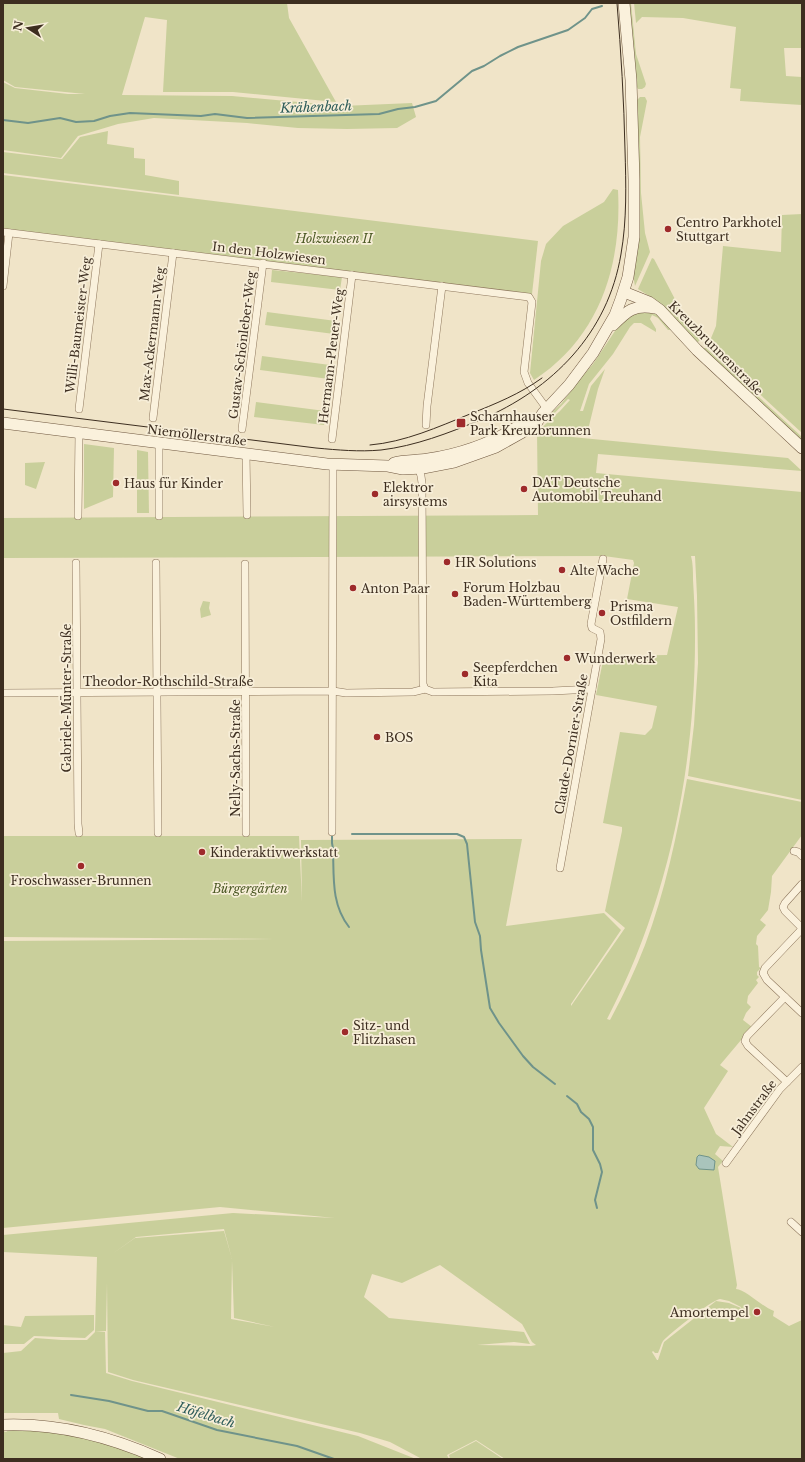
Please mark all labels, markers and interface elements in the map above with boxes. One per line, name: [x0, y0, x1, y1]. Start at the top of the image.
north arrow: [8, 8, 48, 48]
text: N: [10, 19, 26, 32]
water label: Krähenbach: [279, 97, 352, 117]
place label: Centro Parkhotel Stuttgart: [676, 215, 782, 244]
marker: Centro Parkhotel Stuttgart: [663, 224, 673, 234]
park label: Holzwiesen II: [295, 231, 373, 246]
street label: In den Holzwiesen: [211, 239, 327, 267]
street label: Willi-Baumeister-Weg: [62, 255, 94, 395]
street label: Max-Ackermann-Weg: [136, 265, 168, 402]
street label: Gustav-Schönleber-Weg: [225, 269, 259, 420]
street label: Hermann-Pleuer-Weg: [315, 287, 347, 425]
street label: Kreuzbrunnenstraße: [666, 298, 766, 398]
place label: Scharnhauser Park Kreuzbrunnen: [470, 409, 591, 438]
marker: Scharnhauser Park Kreuzbrunnen: [455, 417, 467, 429]
street label: Niemöllerstraße: [146, 421, 248, 449]
place label: DAT Deutsche Automobil Treuhand: [531, 475, 662, 504]
place label: Haus für Kinder: [124, 476, 223, 491]
marker: Haus für Kinder: [111, 478, 121, 488]
place label: Elektror airsystems: [383, 480, 447, 509]
marker: DAT Deutsche Automobil Treuhand: [519, 484, 529, 494]
marker: Elektror airsystems: [370, 489, 380, 499]
place label: HR Solutions: [455, 555, 536, 570]
marker: HR Solutions: [442, 557, 452, 567]
place label: Alte Wache: [569, 563, 639, 578]
marker: Alte Wache: [557, 565, 567, 575]
place label: Forum Holzbau Baden-Württemberg: [463, 580, 592, 609]
place label: Anton Paar: [360, 581, 430, 596]
marker: Anton Paar: [348, 583, 358, 593]
marker: Forum Holzbau Baden-Württemberg: [450, 589, 460, 599]
place label: Prisma Ostfildern: [610, 599, 672, 628]
marker: Prisma Ostfildern: [597, 608, 607, 618]
street label: Gabriele-Münter-Straße: [59, 623, 74, 772]
place label: Wunderwerk: [574, 651, 656, 666]
marker: Wunderwerk: [562, 653, 572, 663]
place label: Seepferdchen Kita: [473, 660, 558, 689]
marker: Seepferdchen Kita: [460, 669, 470, 679]
street label: Claude-Dornier-Straße: [551, 672, 591, 816]
street label: Theodor-Rothschild-Straße: [83, 674, 253, 689]
street label: Nelly-Sachs-Straße: [228, 699, 243, 817]
place label: BOS: [385, 730, 414, 745]
marker: BOS: [372, 732, 382, 742]
place label: Kinderaktivwerkstatt: [210, 845, 339, 860]
marker: Kinderaktivwerkstatt: [197, 847, 207, 857]
marker: Froschwasser-Brunnen: [76, 861, 86, 871]
place label: Froschwasser-Brunnen: [10, 873, 152, 888]
park label: Bürgergärten: [211, 881, 288, 896]
place label: Sitz- und Flitzhasen: [353, 1018, 416, 1047]
marker: Sitz- und Flitzhasen: [340, 1027, 350, 1037]
street label: Jahnstraße: [727, 1076, 780, 1139]
place label: Amortempel: [669, 1305, 749, 1320]
marker: Amortempel: [752, 1307, 762, 1317]
water label: Höfelbach: [174, 1398, 237, 1432]

